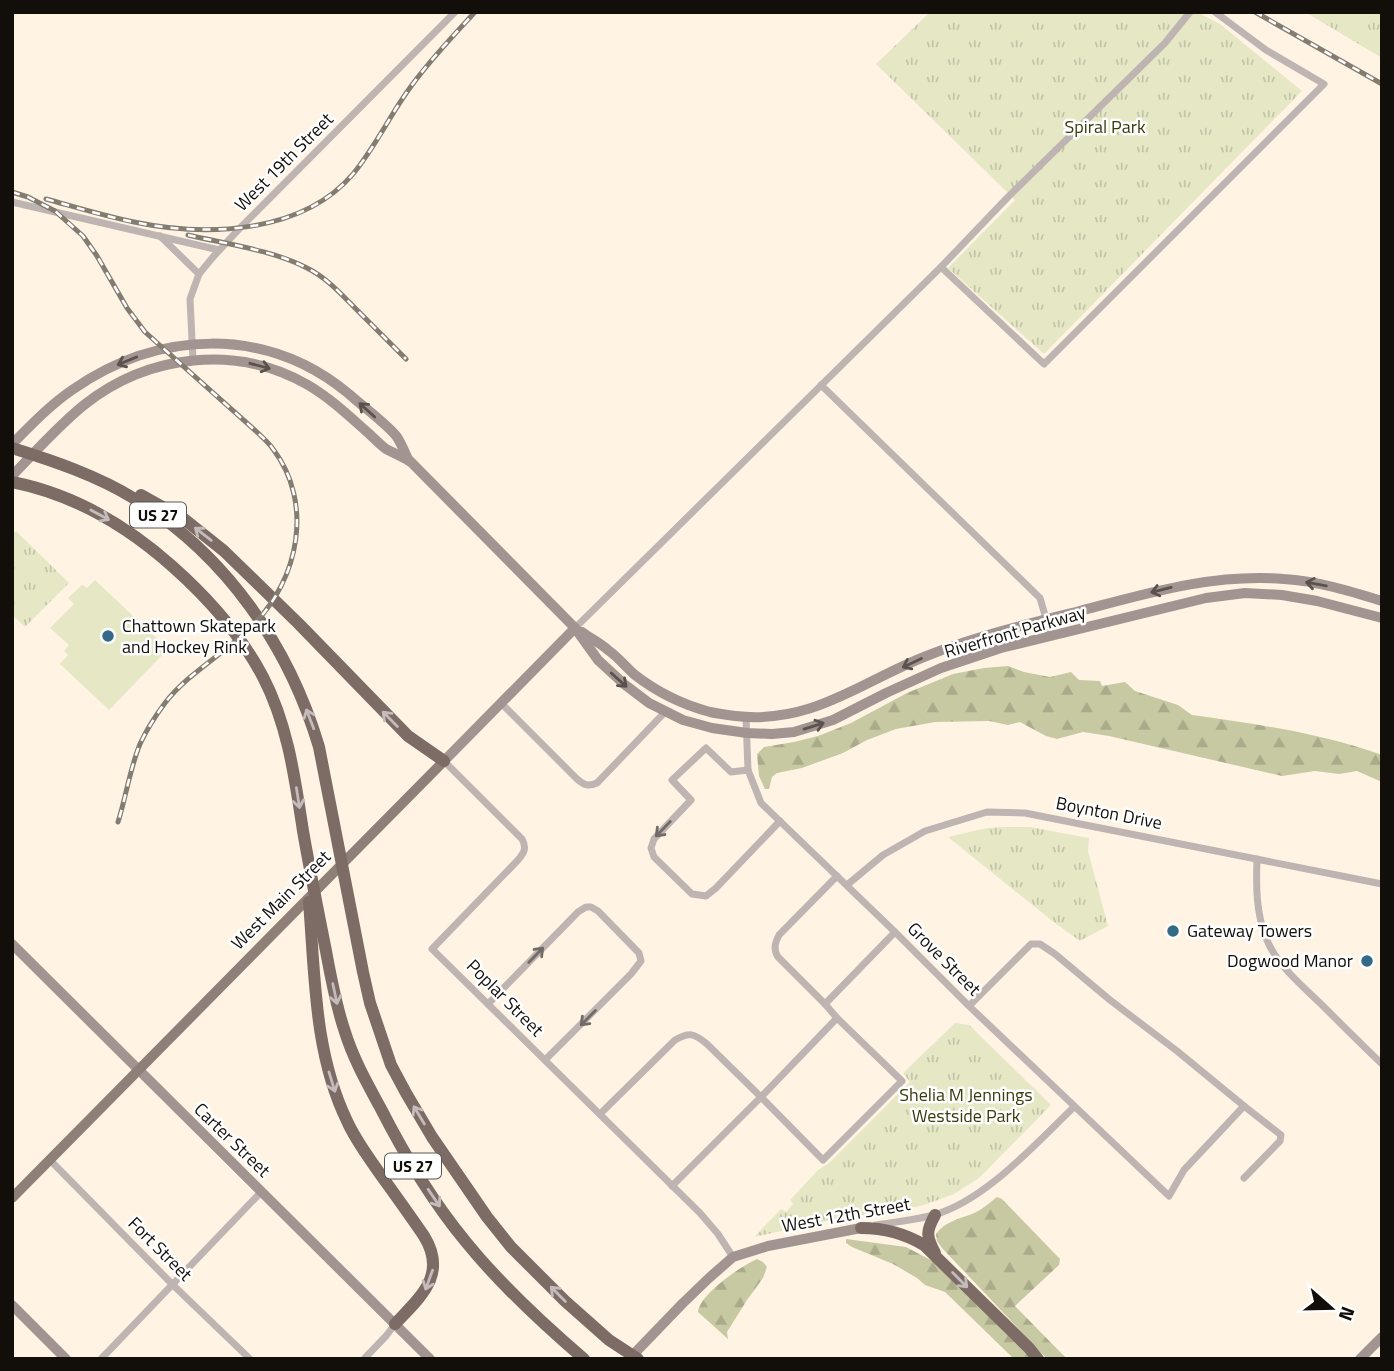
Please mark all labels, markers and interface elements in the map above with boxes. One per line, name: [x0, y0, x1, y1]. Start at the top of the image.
street label: West 19th Street: [228, 106, 340, 217]
park label: Spiral Park: [1065, 113, 1146, 140]
one-way arrow: [116, 355, 138, 368]
one-way arrow: [248, 360, 271, 373]
one-way arrow: [358, 402, 376, 418]
road number: US 27: [130, 502, 186, 528]
one-way arrow: [89, 508, 110, 522]
one-way arrow: [194, 526, 212, 541]
one-way arrow: [1305, 576, 1328, 590]
one-way arrow: [1150, 584, 1172, 597]
street label: Riverfront Parkway: [941, 598, 1089, 665]
place label: Chattown Skatepark and Hockey Rink: [122, 612, 276, 660]
marker: Chattown Skatepark and Hockey Rink: [100, 628, 116, 644]
one-way arrow: [902, 656, 923, 670]
one-way arrow: [610, 671, 627, 688]
one-way arrow: [302, 708, 315, 730]
one-way arrow: [382, 710, 399, 727]
one-way arrow: [803, 718, 825, 731]
one-way arrow: [292, 786, 305, 809]
street label: Boynton Drive: [1054, 789, 1164, 836]
one-way arrow: [654, 820, 671, 837]
street label: West Main Street: [225, 843, 337, 956]
street label: Grove Street: [901, 916, 988, 1002]
place label: Gateway Towers: [1187, 917, 1312, 944]
marker: Gateway Towers: [1165, 923, 1181, 939]
one-way arrow: [527, 947, 544, 964]
place label: Dogwood Manor: [1227, 947, 1353, 974]
street label: Poplar Street: [461, 953, 551, 1043]
marker: Dogwood Manor: [1359, 953, 1375, 969]
one-way arrow: [330, 983, 343, 1005]
one-way arrow: [579, 1009, 596, 1026]
one-way arrow: [327, 1070, 340, 1092]
park label: Shelia M Jennings Westside Park: [899, 1081, 1033, 1129]
street label: Carter Street: [188, 1096, 277, 1184]
one-way arrow: [411, 1106, 425, 1126]
road number: US 27: [385, 1154, 441, 1178]
one-way arrow: [427, 1188, 441, 1207]
street label: West 12th Street: [780, 1190, 913, 1239]
street label: Fort Street: [122, 1210, 199, 1288]
one-way arrow: [422, 1269, 434, 1290]
one-way arrow: [952, 1272, 969, 1289]
north arrow: [1296, 1273, 1366, 1343]
one-way arrow: [550, 1286, 567, 1303]
text: N: [1332, 1303, 1363, 1325]

